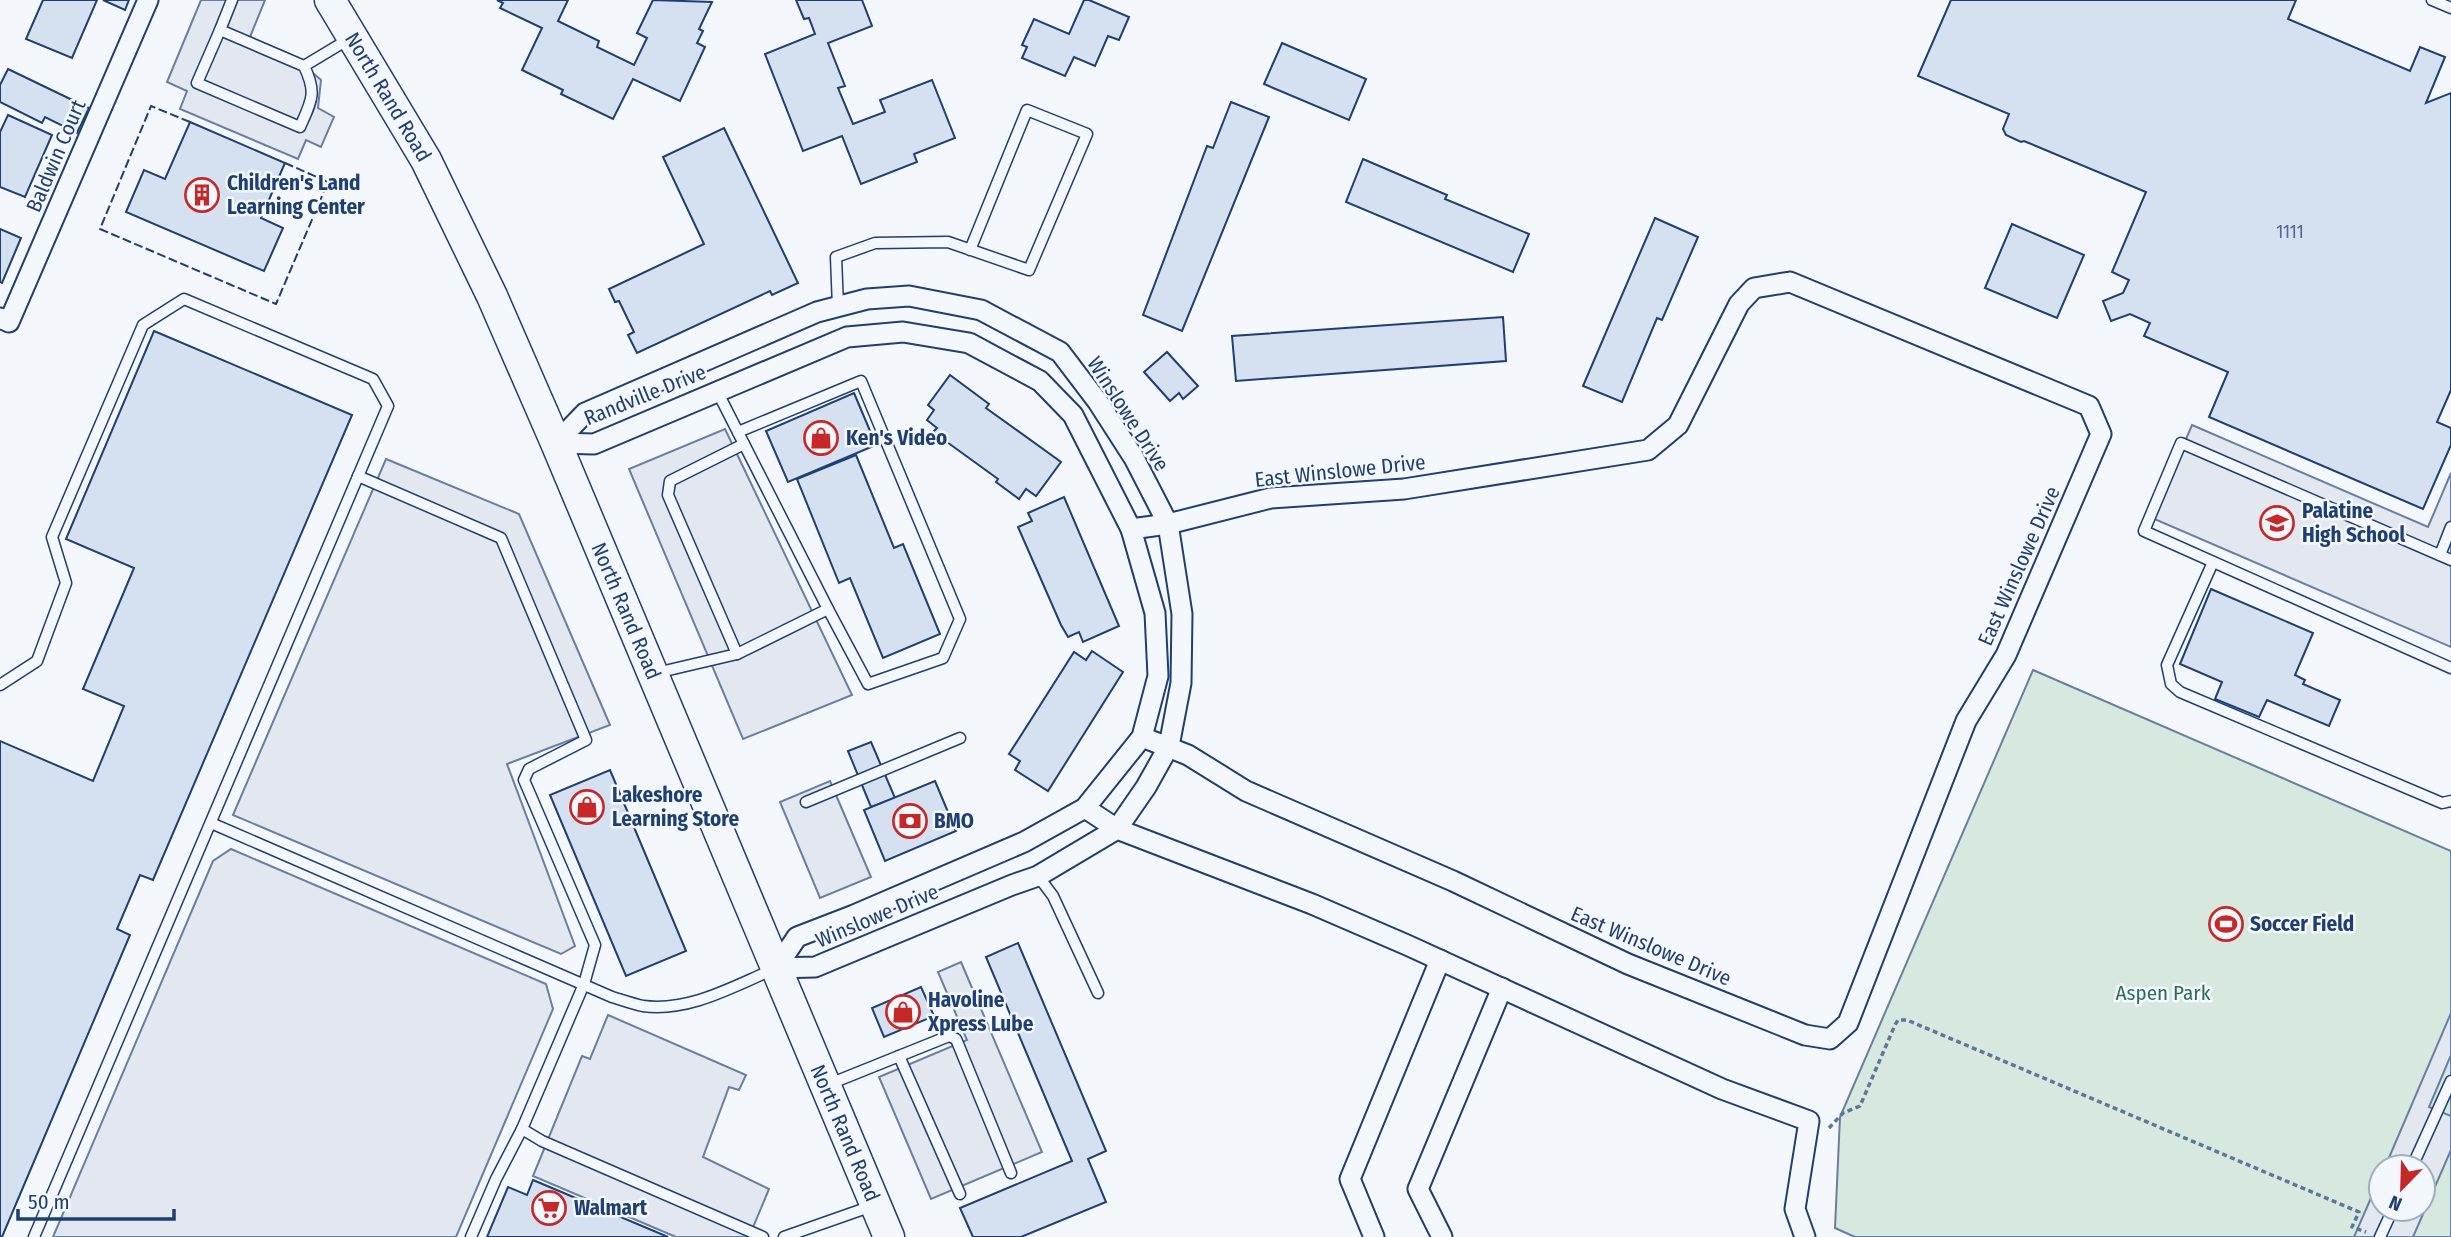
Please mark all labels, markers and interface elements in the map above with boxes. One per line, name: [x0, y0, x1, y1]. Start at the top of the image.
street label: North Rand Road: [339, 28, 437, 166]
street label: Baldwin Court: [21, 96, 91, 216]
place label: Children's Land Learning Center: [227, 170, 365, 220]
building icon: Children's Land Learning Center: [183, 176, 221, 214]
house number: 1111: [2276, 221, 2304, 243]
street label: Winslowe Drive: [1081, 352, 1175, 476]
street label: Randville Drive: [580, 359, 710, 431]
shop icon: Ken's Video: [802, 419, 840, 457]
place label: Ken's Video: [846, 425, 947, 451]
street label: East Winslowe Drive: [1253, 449, 1427, 493]
street label: East Winslowe Drive: [1972, 482, 2066, 650]
place label: Palatine High School: [2302, 498, 2405, 548]
school or university icon: Palatine High School: [2258, 504, 2296, 542]
street label: North Rand Road: [585, 539, 667, 683]
place label: Lakeshore Learning Store: [612, 782, 739, 832]
shop icon: Lakeshore Learning Store: [568, 788, 606, 826]
bank icon: BMO: [891, 802, 929, 840]
place label: BMO: [934, 808, 974, 834]
street label: Winslowe Drive: [812, 878, 942, 954]
street label: East Winslowe Drive: [1567, 901, 1735, 991]
sports icon: Soccer Field: [2207, 905, 2245, 943]
place label: Soccer Field: [2250, 911, 2354, 937]
park label: Aspen Park: [2116, 980, 2211, 1006]
place label: Havoline Xpress Lube: [927, 987, 1034, 1037]
shop icon: Havoline Xpress Lube: [884, 993, 922, 1031]
street label: North Rand Road: [804, 1061, 886, 1205]
north arrow: [2367, 1153, 2437, 1223]
scale bar: [18, 1178, 173, 1222]
text: 50 m: [28, 1189, 70, 1215]
supermarket icon: Walmart: [530, 1189, 568, 1227]
text: N: [2386, 1190, 2405, 1216]
place label: Walmart: [574, 1195, 648, 1221]

